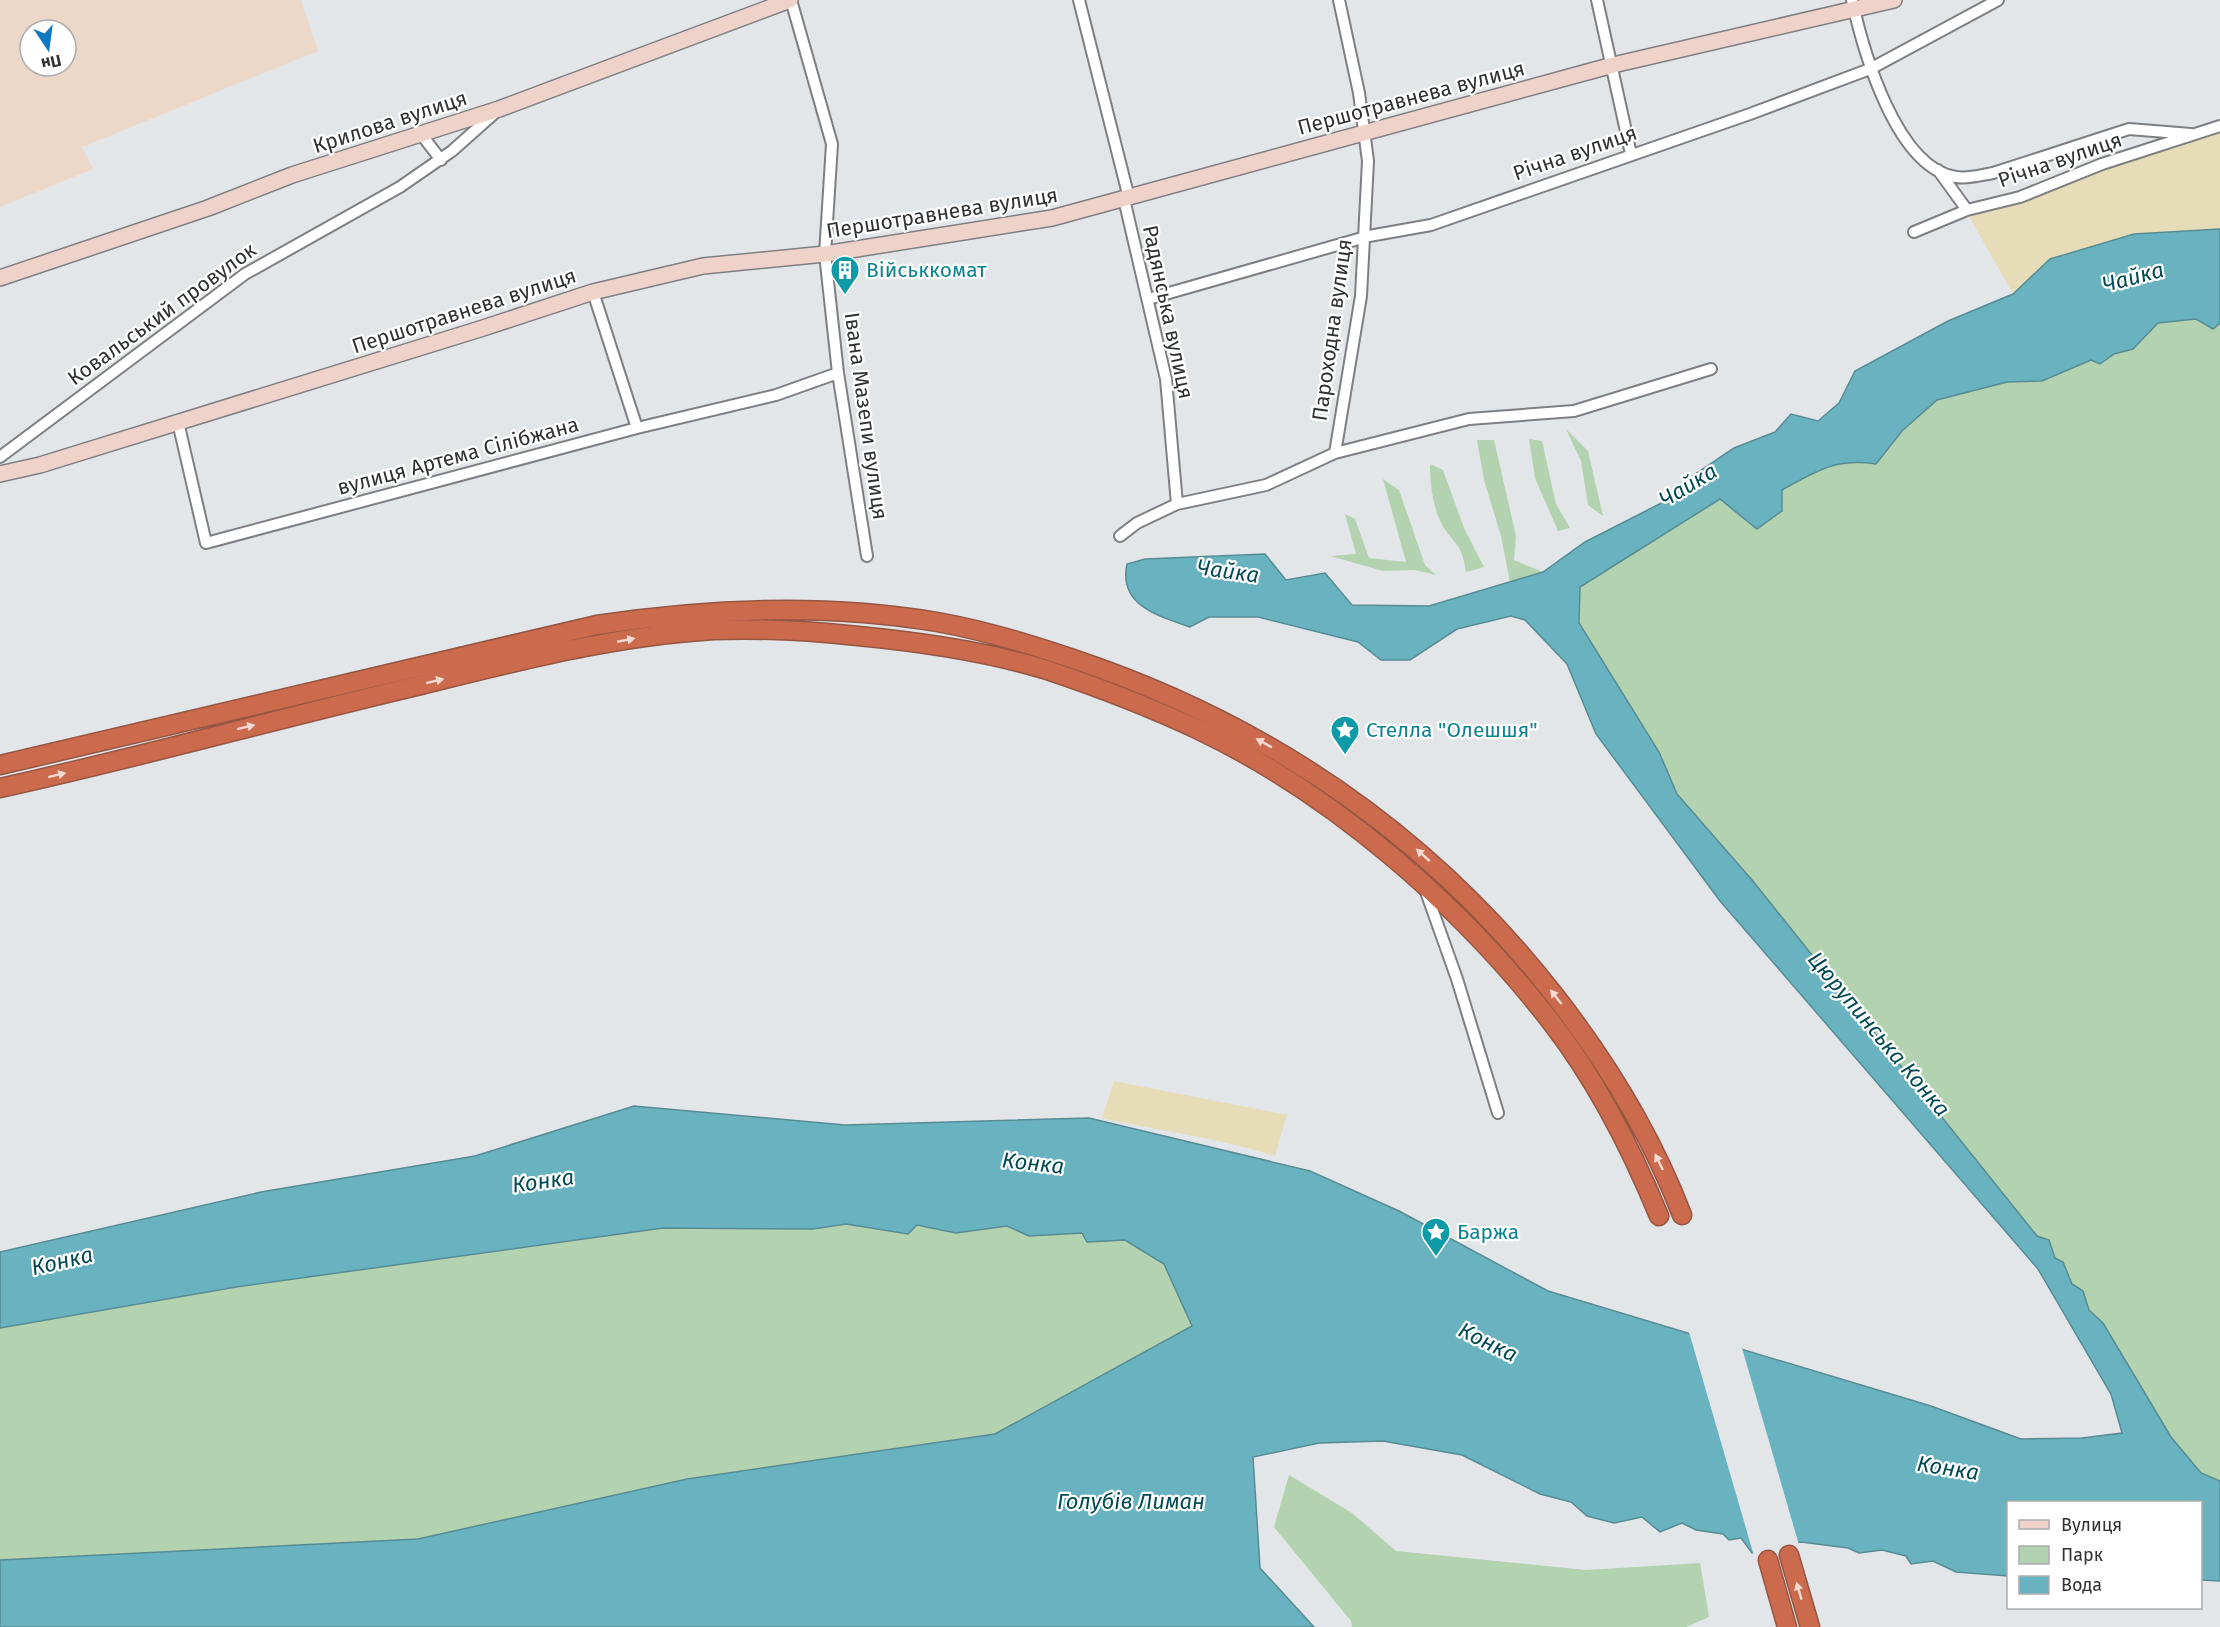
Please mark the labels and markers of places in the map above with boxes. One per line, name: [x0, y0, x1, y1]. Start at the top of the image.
building icon: Військкомат: [829, 254, 861, 296]
place label: Військкомат: [866, 257, 987, 283]
place icon: Стелла "Олешшя": [1329, 714, 1361, 756]
place label: Стелла "Олешшя": [1366, 717, 1538, 743]
place icon: Баржа: [1420, 1216, 1452, 1258]
place label: Баржа: [1457, 1219, 1519, 1245]

